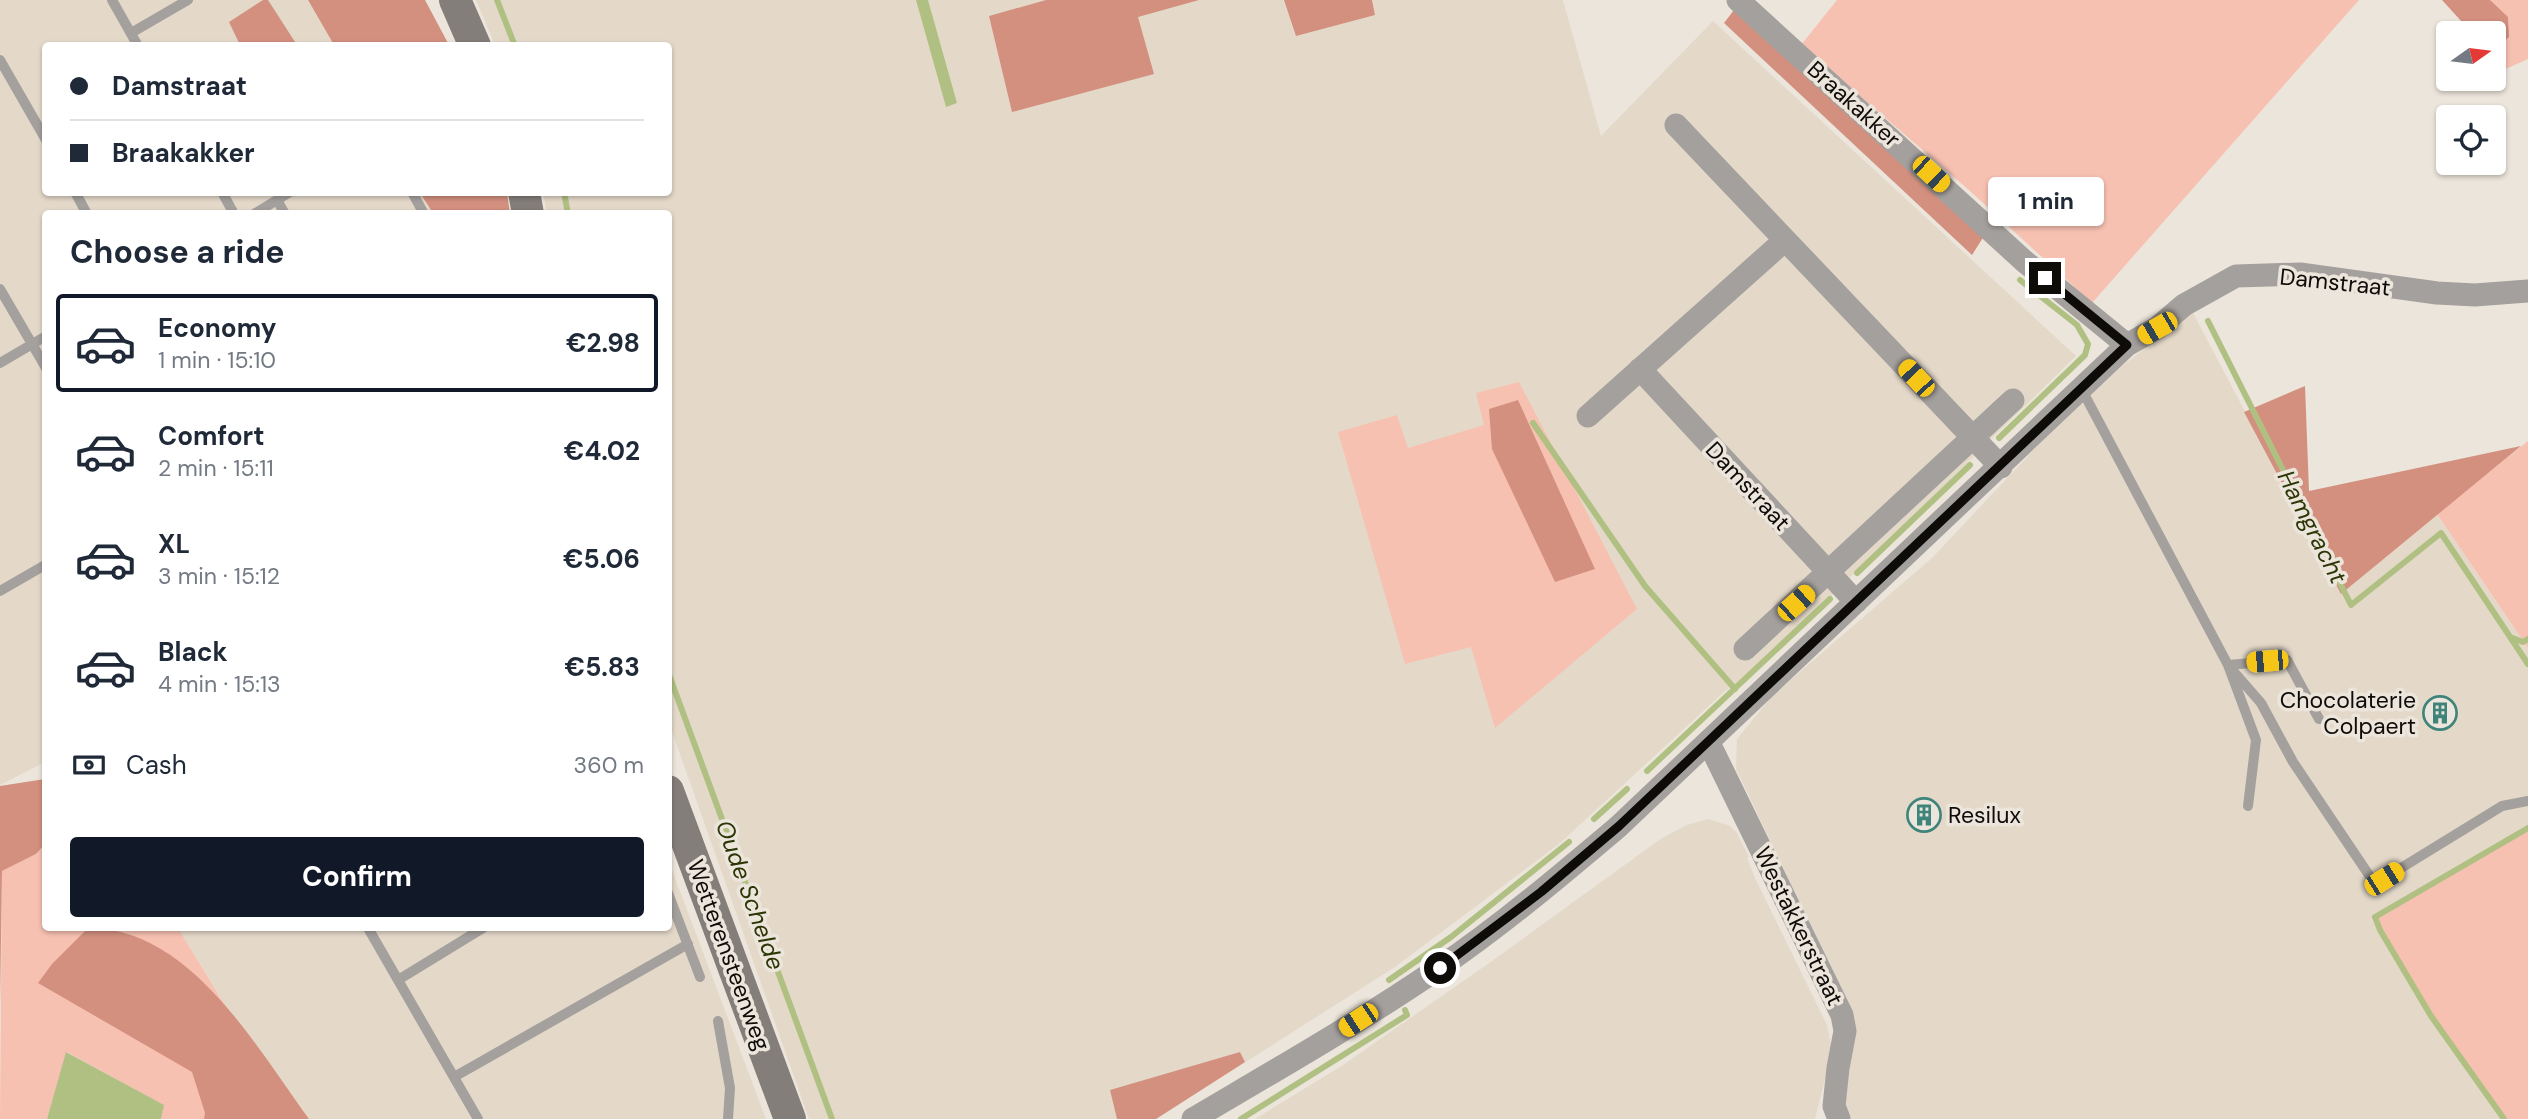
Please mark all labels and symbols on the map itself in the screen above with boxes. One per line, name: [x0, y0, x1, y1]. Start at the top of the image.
north arrow: [2436, 21, 2506, 91]
street label: Braakakker: [1801, 54, 1907, 154]
car: [1909, 152, 1954, 196]
callout: 1 min: [1987, 176, 2103, 226]
street label: Damstraat: [2278, 261, 2392, 303]
route end: [2029, 262, 2061, 294]
car: [2134, 308, 2181, 348]
car: [1894, 355, 1939, 401]
street label: Damstraat: [1699, 435, 1797, 537]
water label: Hamgracht: [2271, 465, 2355, 589]
car: [1774, 581, 1819, 625]
car: [2246, 649, 2289, 673]
place label: Chocolaterie Colpaert: [2280, 685, 2416, 741]
building icon: Chocolaterie Colpaert: [2421, 694, 2459, 732]
building icon: Resilux: [1905, 796, 1943, 834]
place label: Resilux: [1948, 800, 2021, 830]
water label: Oude Schelde: [709, 816, 792, 974]
street label: Westakkerstraat: [1748, 842, 1850, 1010]
street label: Wetterensteenweg: [681, 855, 778, 1055]
car: [2361, 859, 2408, 899]
route start: [1424, 952, 1456, 984]
car: [1335, 1000, 1382, 1040]

